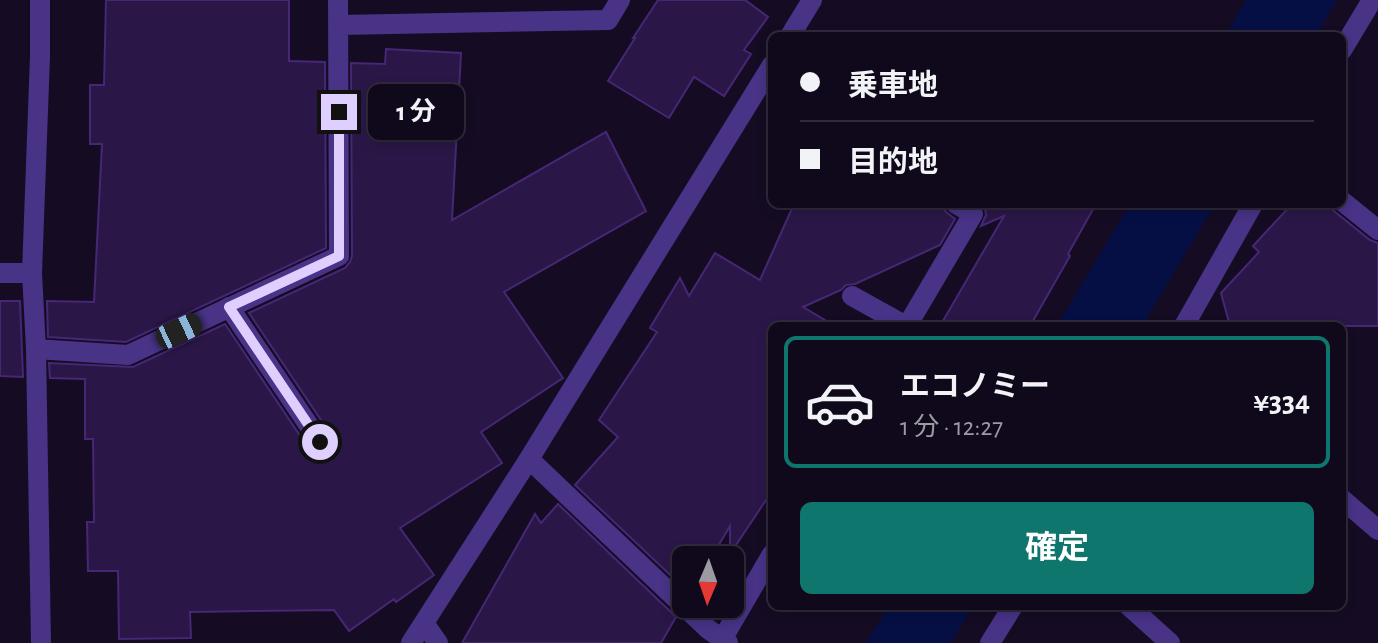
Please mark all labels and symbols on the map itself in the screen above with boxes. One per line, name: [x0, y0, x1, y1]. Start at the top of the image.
callout: 1 分: [367, 84, 463, 140]
route end: [321, 94, 357, 130]
car: [152, 310, 206, 352]
route start: [302, 424, 338, 460]
north arrow: [672, 546, 744, 618]

